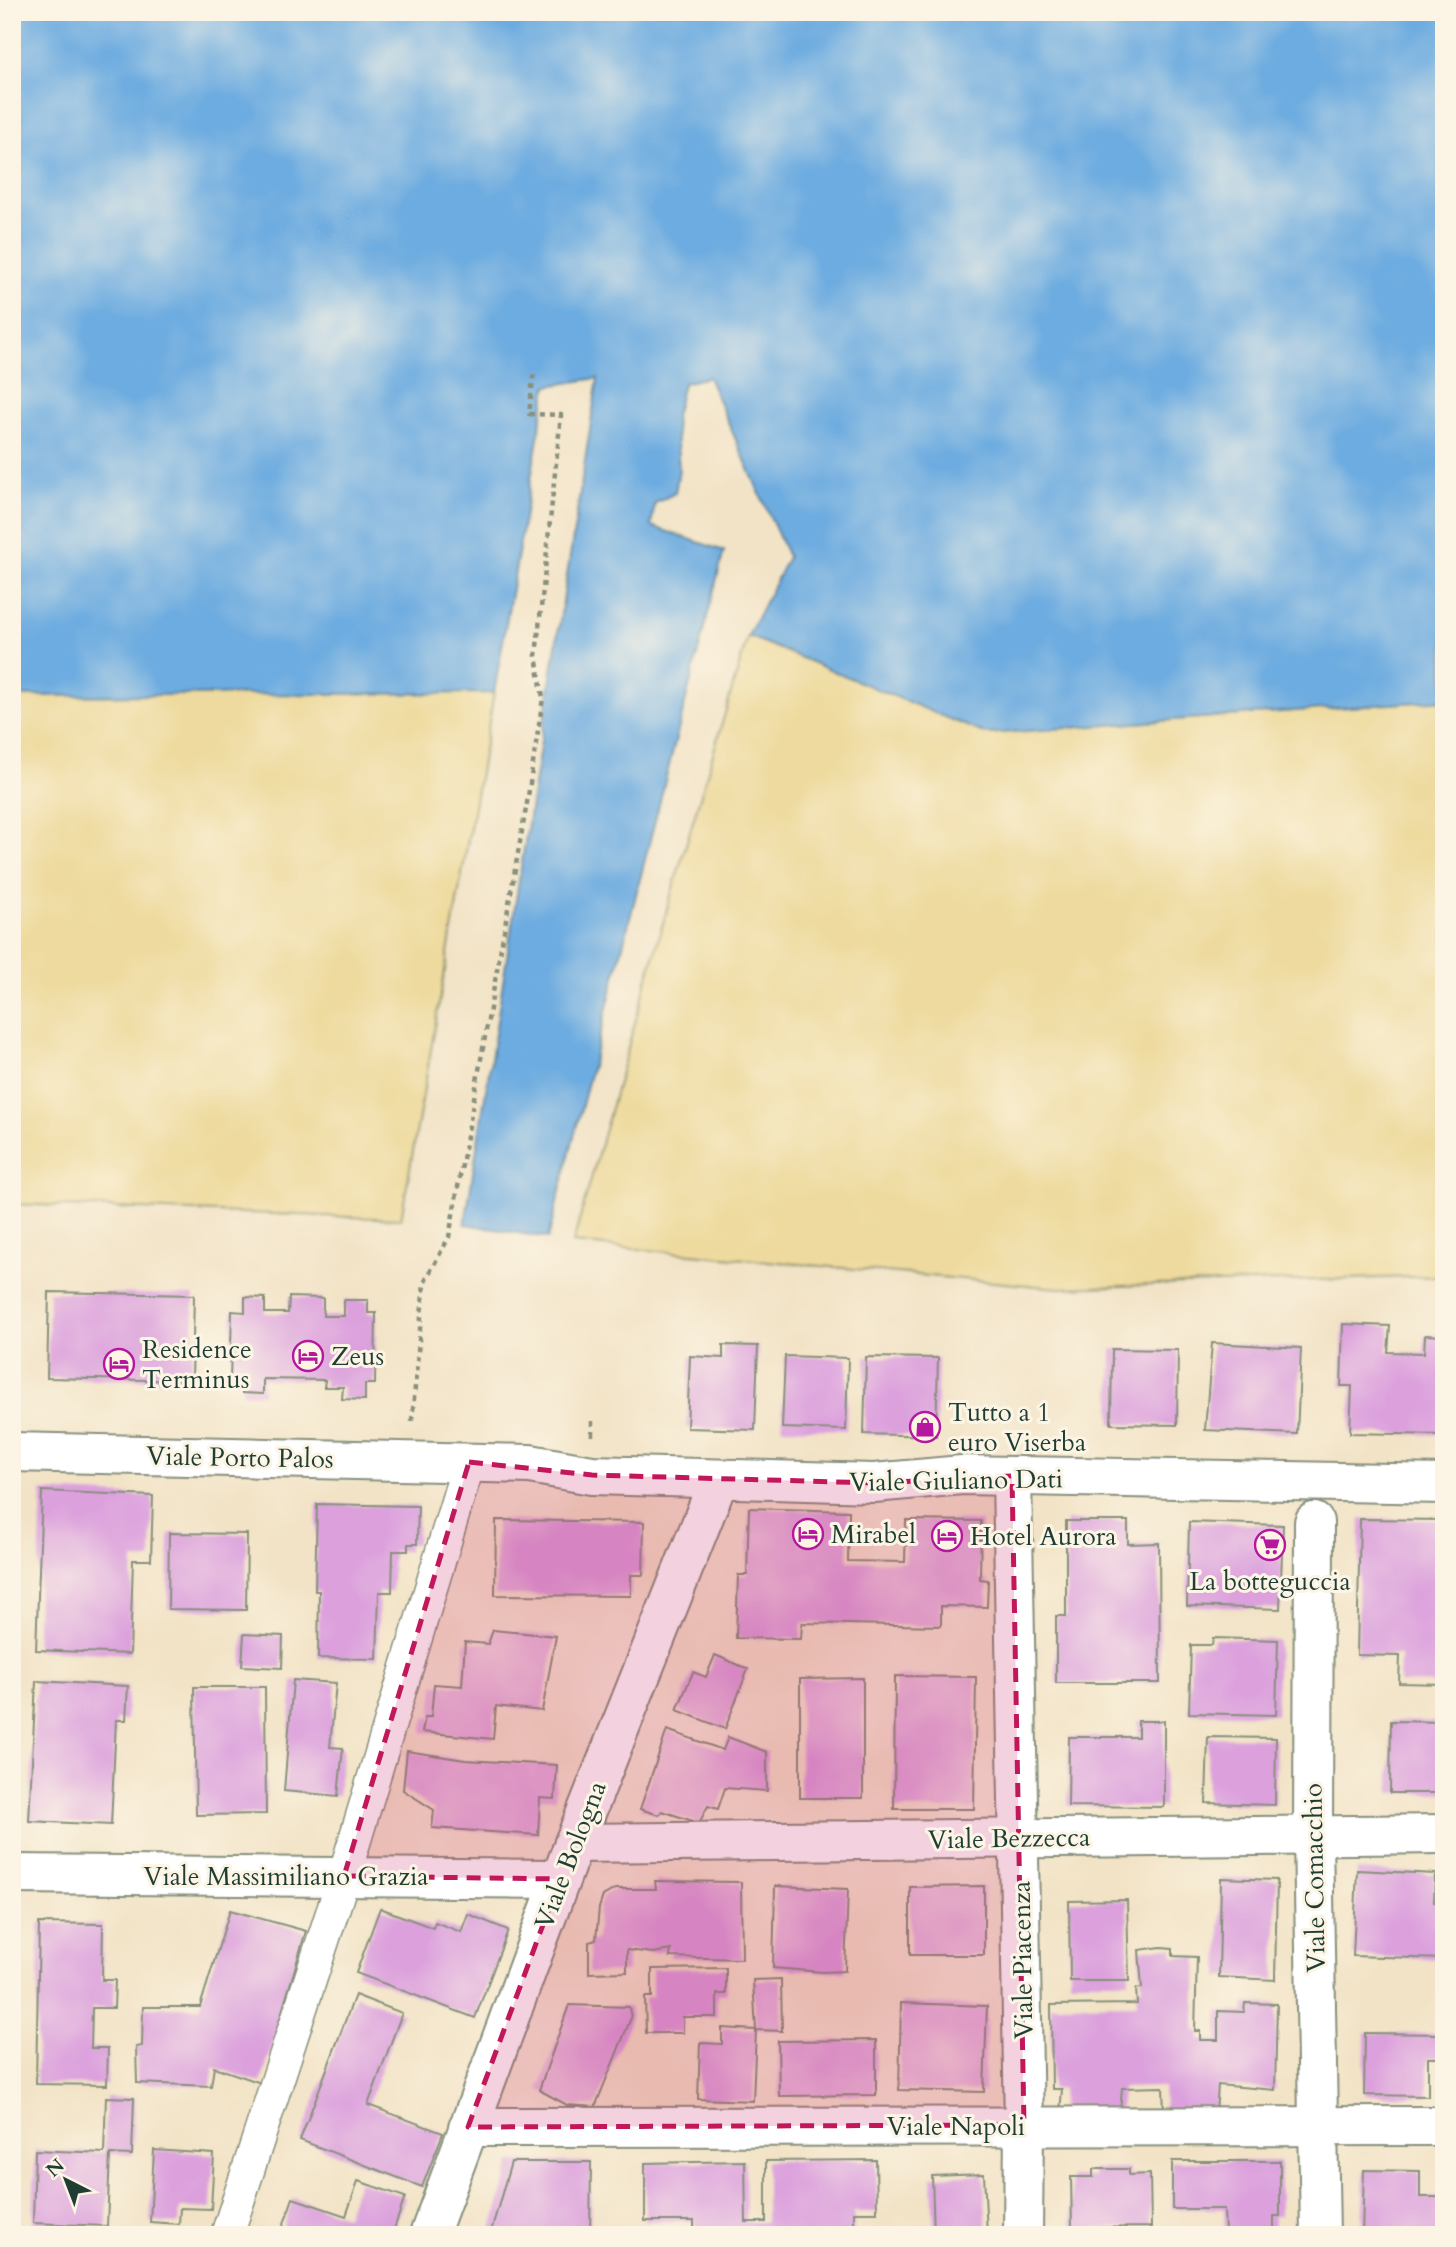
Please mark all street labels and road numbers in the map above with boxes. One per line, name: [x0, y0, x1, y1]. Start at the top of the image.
street label: Viale Porto Palos: [146, 1438, 334, 1477]
street label: Viale Giuliano Dati: [849, 1461, 1063, 1500]
street label: Viale Bologna: [526, 1776, 615, 1934]
street label: Viale Comacchio: [1295, 1783, 1334, 1973]
street label: Viale Bezzecca: [927, 1820, 1091, 1857]
street label: Viale Massimiliano Grazia: [143, 1859, 429, 1894]
street label: Viale Piacenza: [1004, 1881, 1041, 2039]
street label: Viale Napoli: [887, 2109, 1025, 2144]

